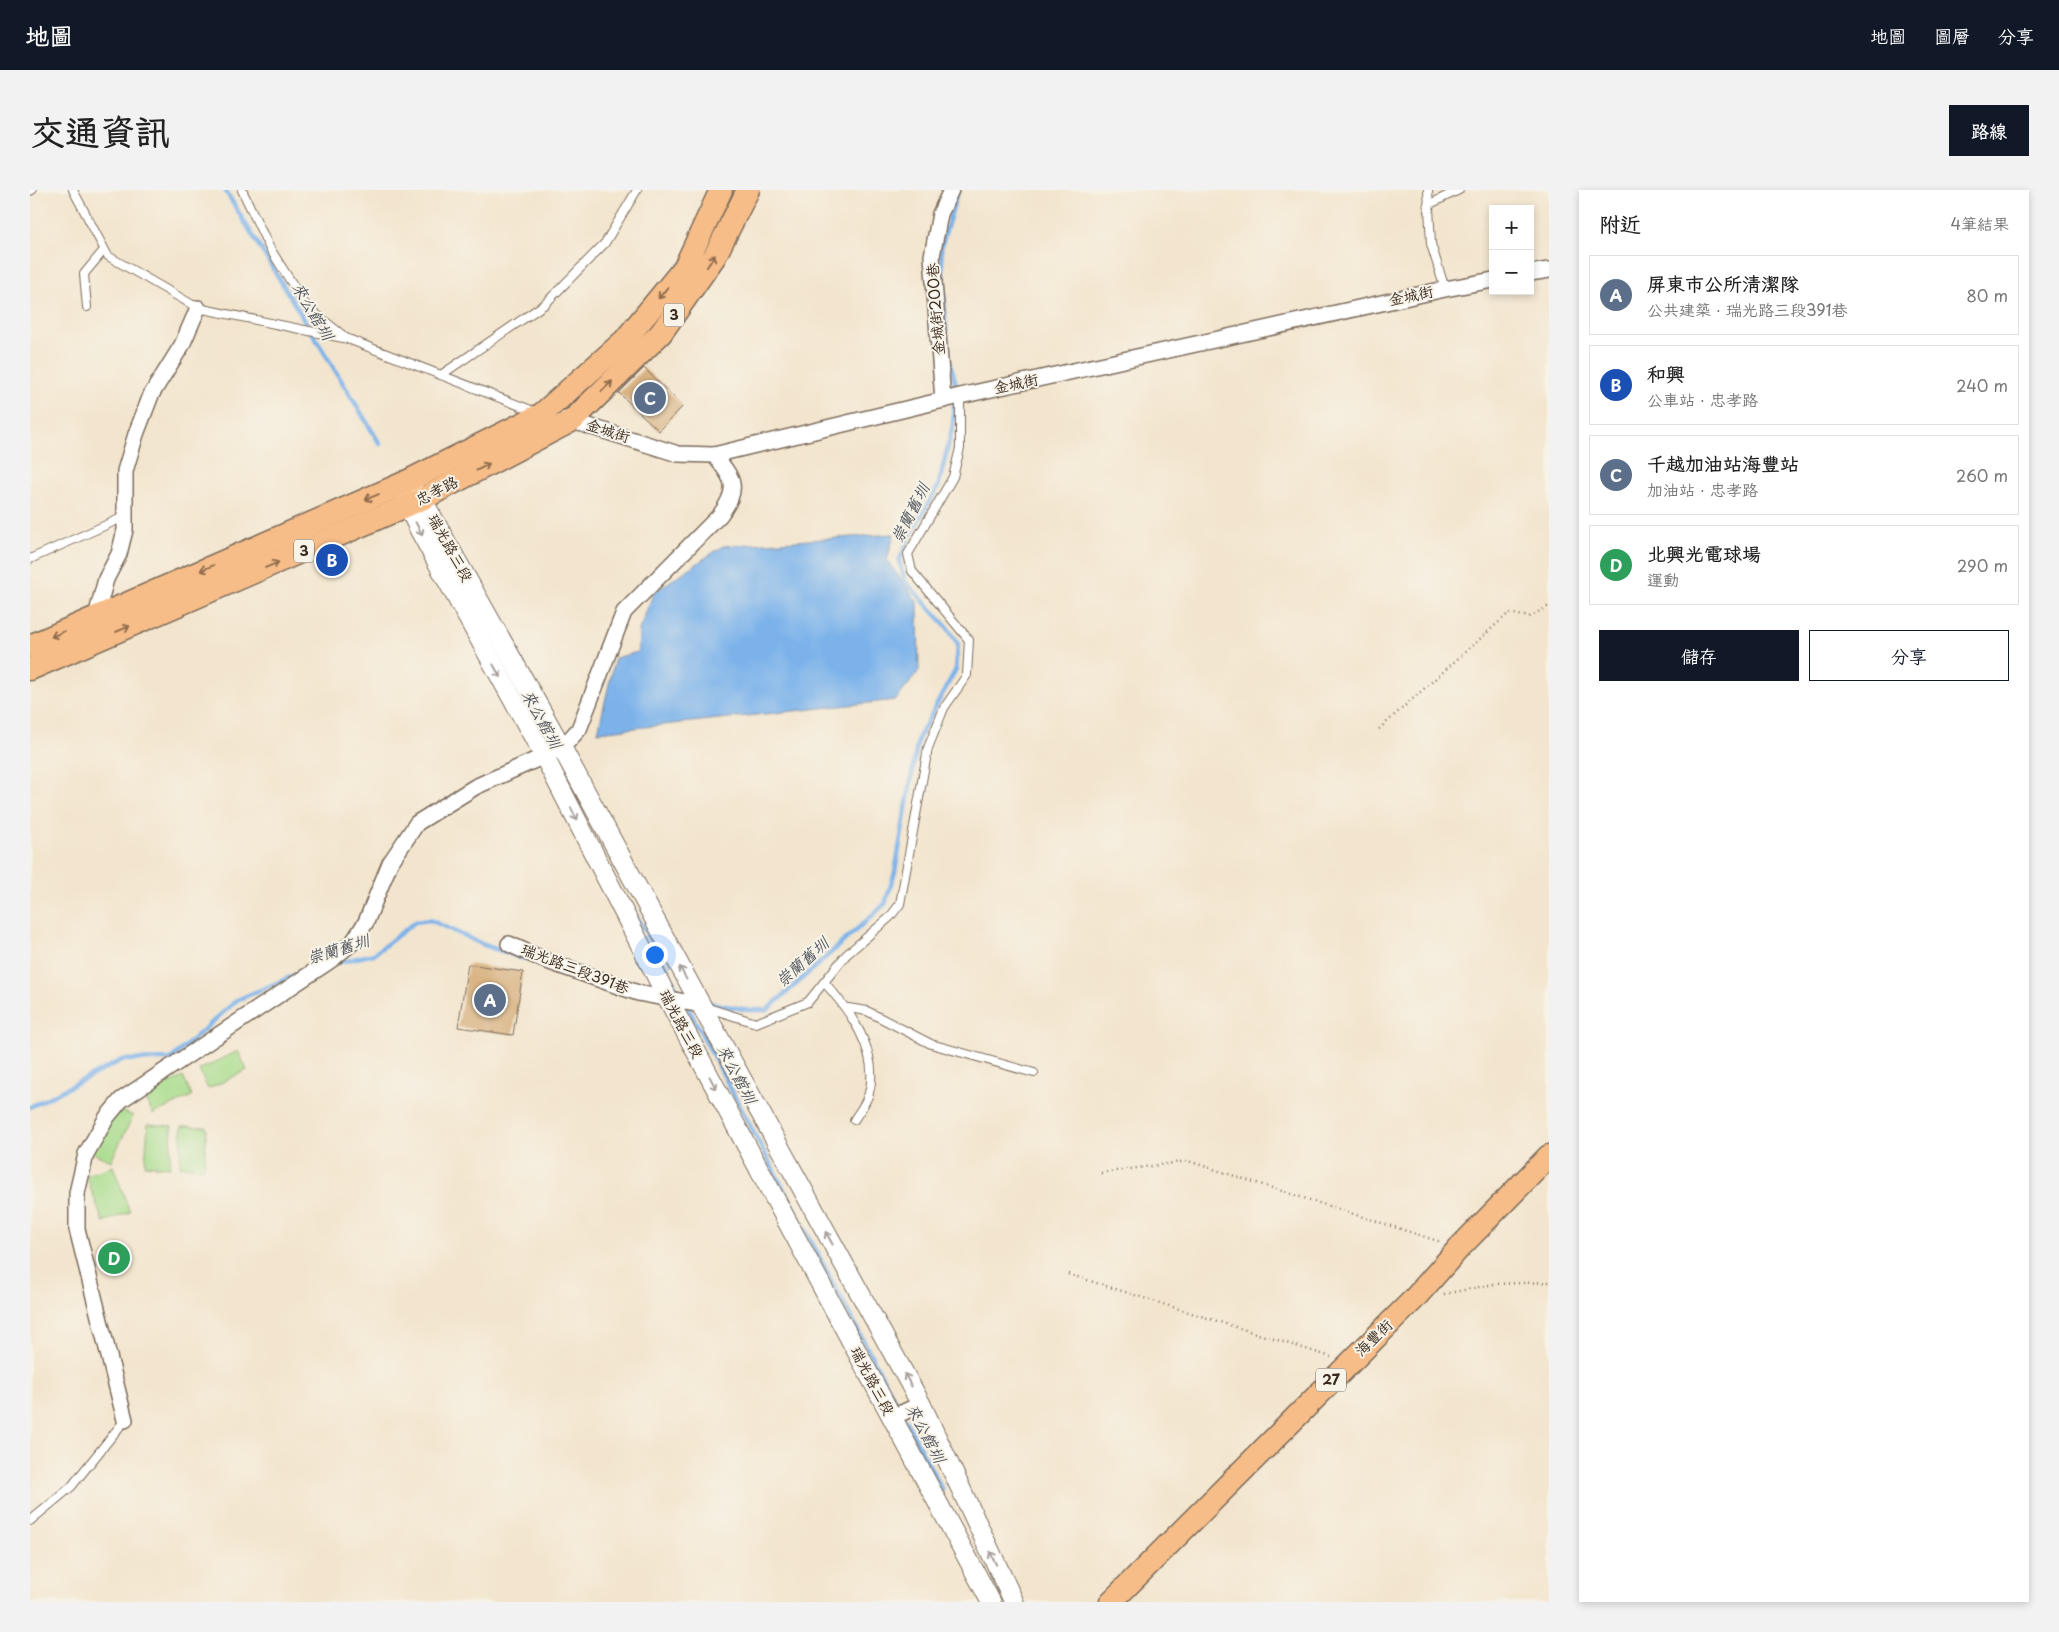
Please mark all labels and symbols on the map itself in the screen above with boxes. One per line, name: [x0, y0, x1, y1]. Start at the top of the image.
one-way arrow: [706, 255, 716, 269]
street label: 金城街200巷: [920, 262, 949, 356]
water label: 來公館圳: [287, 277, 342, 346]
street label: 金城街: [1386, 279, 1435, 310]
one-way arrow: [658, 286, 669, 299]
road number: 3: [664, 304, 684, 326]
street label: 金城街: [991, 367, 1040, 398]
pin: C: [634, 379, 666, 417]
one-way arrow: [601, 380, 614, 392]
street label: 金城街: [584, 412, 633, 447]
one-way arrow: [475, 462, 490, 471]
street label: 忠孝路: [411, 469, 462, 510]
water label: 崇蘭舊圳: [884, 477, 935, 547]
one-way arrow: [365, 492, 380, 502]
street label: 瑞光路三段: [423, 509, 480, 586]
one-way arrow: [414, 521, 424, 536]
road number: 3: [294, 540, 314, 562]
pin: B: [316, 541, 348, 579]
one-way arrow: [264, 559, 279, 569]
one-way arrow: [200, 564, 215, 574]
one-way arrow: [115, 624, 130, 634]
one-way arrow: [51, 629, 66, 639]
one-way arrow: [493, 663, 503, 678]
water label: 來公館圳: [517, 685, 570, 754]
one-way arrow: [569, 807, 579, 822]
water label: 崇蘭舊圳: [304, 927, 374, 969]
water label: 崇蘭舊圳: [770, 930, 835, 992]
street label: 瑞光路三段391巷: [518, 936, 633, 999]
your location: [642, 942, 668, 968]
one-way arrow: [678, 966, 687, 981]
pin: A: [474, 981, 506, 1019]
street label: 瑞光路三段: [655, 985, 710, 1062]
water label: 來公館圳: [712, 1040, 764, 1109]
one-way arrow: [709, 1075, 718, 1090]
one-way arrow: [824, 1230, 834, 1245]
pin: D: [98, 1239, 130, 1277]
street label: 海豐街: [1349, 1313, 1397, 1361]
street label: 瑞光路三段: [846, 1342, 901, 1419]
road number: 27: [1316, 1368, 1346, 1392]
one-way arrow: [903, 1373, 912, 1388]
water label: 來公館圳: [901, 1399, 953, 1468]
one-way arrow: [988, 1551, 998, 1566]

